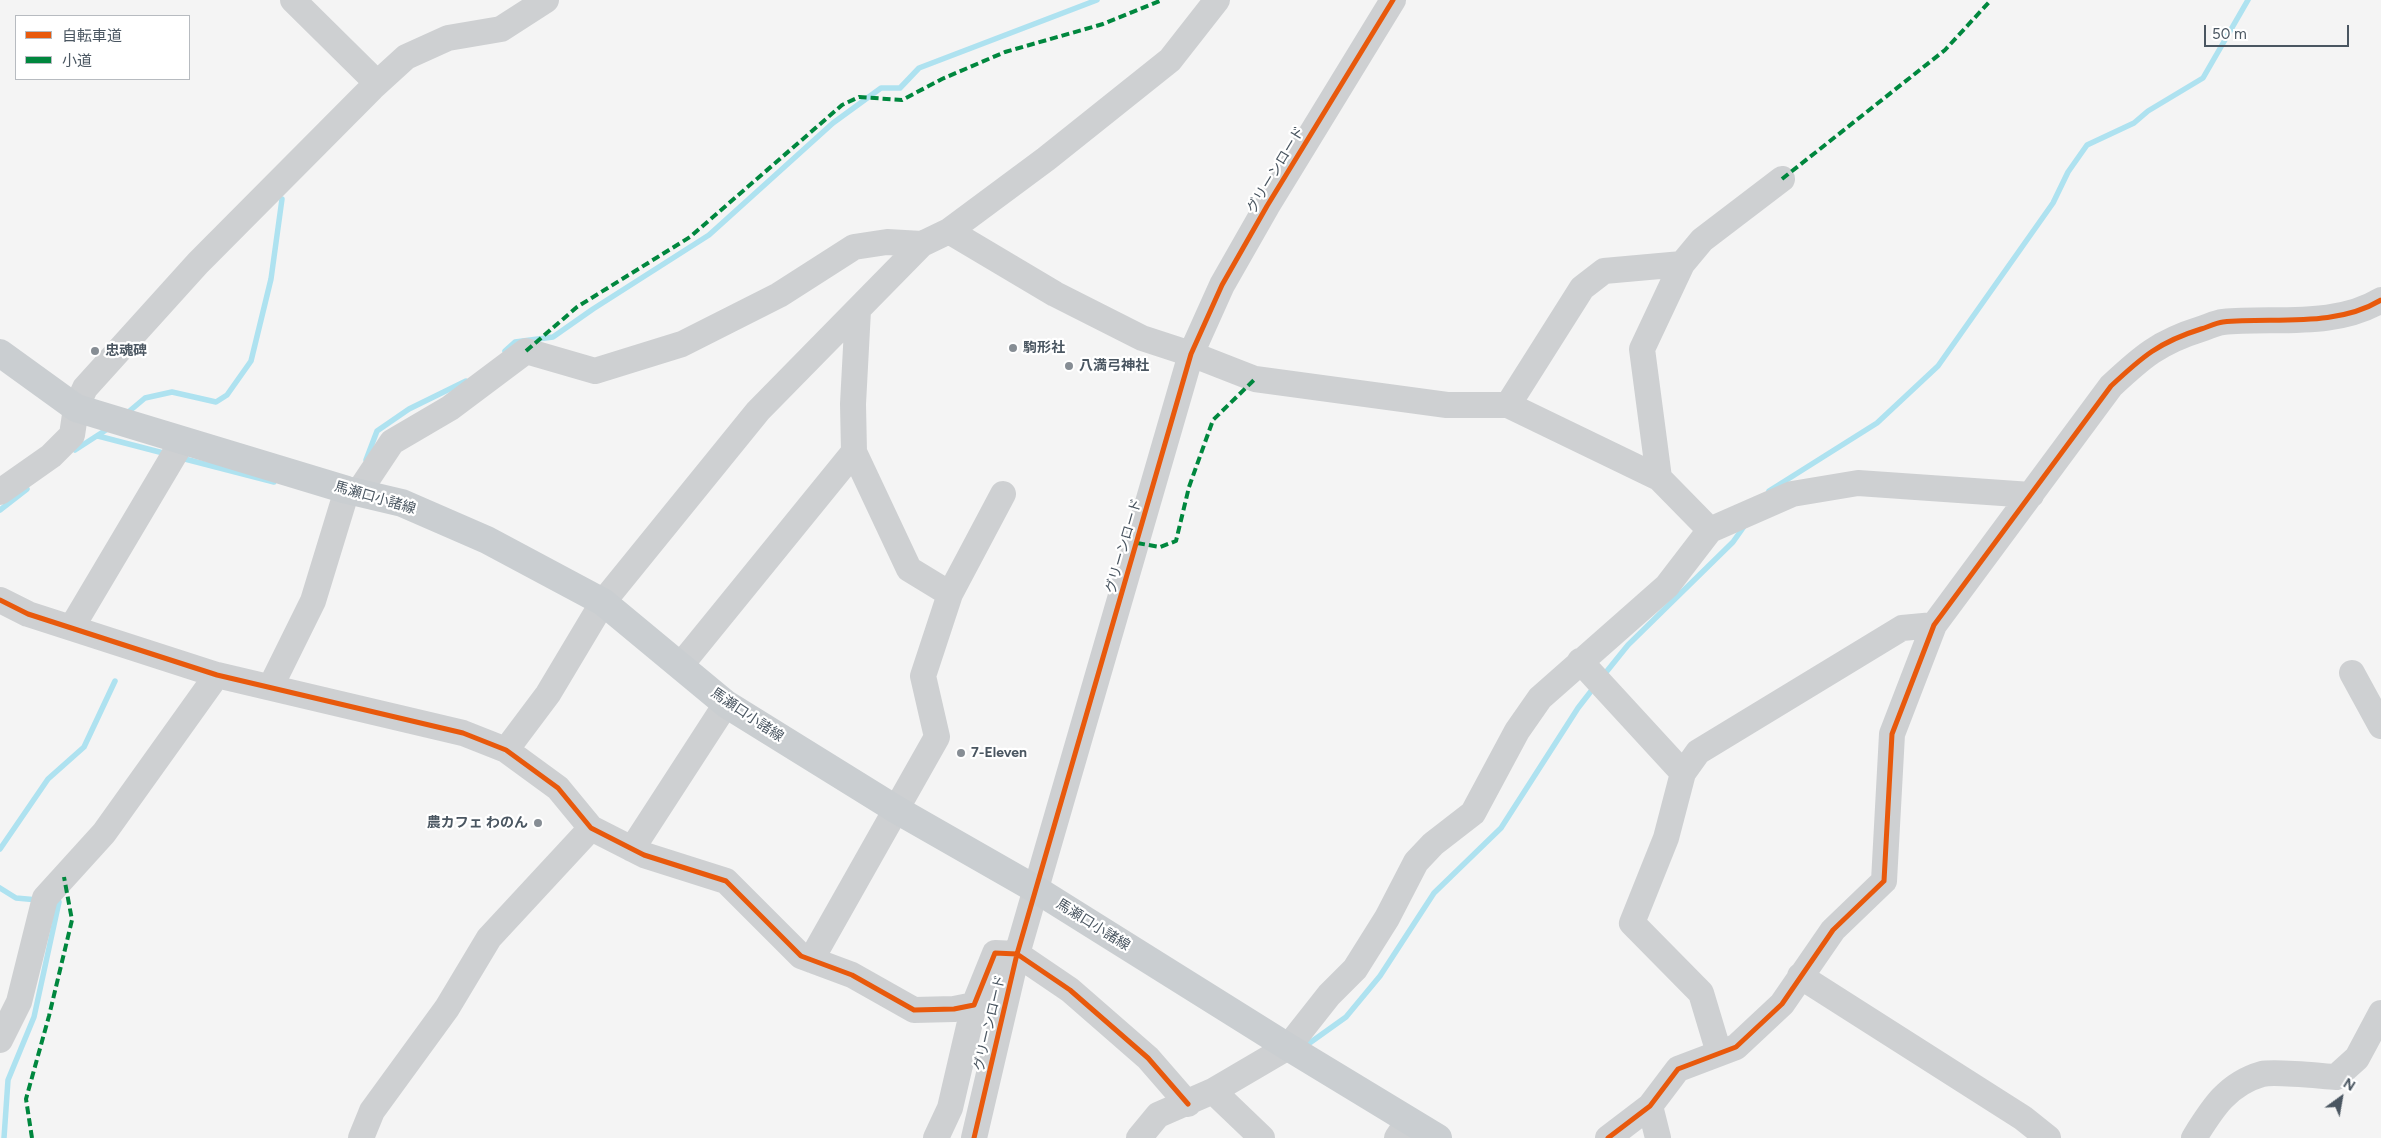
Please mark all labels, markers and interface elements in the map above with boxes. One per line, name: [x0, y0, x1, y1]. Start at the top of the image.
legend: [15, 15, 190, 80]
scale bar: [2206, 15, 2351, 47]
text: 50 m: [2212, 25, 2247, 43]
text: 自転車道: [62, 27, 122, 45]
text: 小道: [62, 52, 92, 70]
street label: グリーンロード: [1244, 124, 1308, 216]
place label: 駒形社: [1023, 340, 1065, 356]
marker: 駒形社: [1007, 342, 1019, 354]
place label: 忠魂碑: [105, 343, 147, 359]
marker: 忠魂碑: [89, 345, 101, 357]
place label: 八満弓神社: [1079, 358, 1149, 374]
marker: 八満弓神社: [1063, 360, 1075, 372]
street label: 馬瀬口小諸線: [332, 478, 418, 518]
street label: グリーンロード: [1102, 497, 1146, 595]
street label: 馬瀬口小諸線: [707, 685, 787, 745]
place label: 7-Eleven: [971, 745, 1027, 761]
marker: 7-Eleven: [955, 747, 967, 759]
place label: 農カフェ わのん: [427, 815, 528, 831]
marker: 農カフェ わのん: [532, 817, 544, 829]
street label: 馬瀬口小諸線: [1053, 896, 1133, 954]
street label: グリーンロード: [971, 973, 1009, 1073]
north arrow: [2316, 1073, 2366, 1123]
text: N: [2340, 1075, 2358, 1095]

